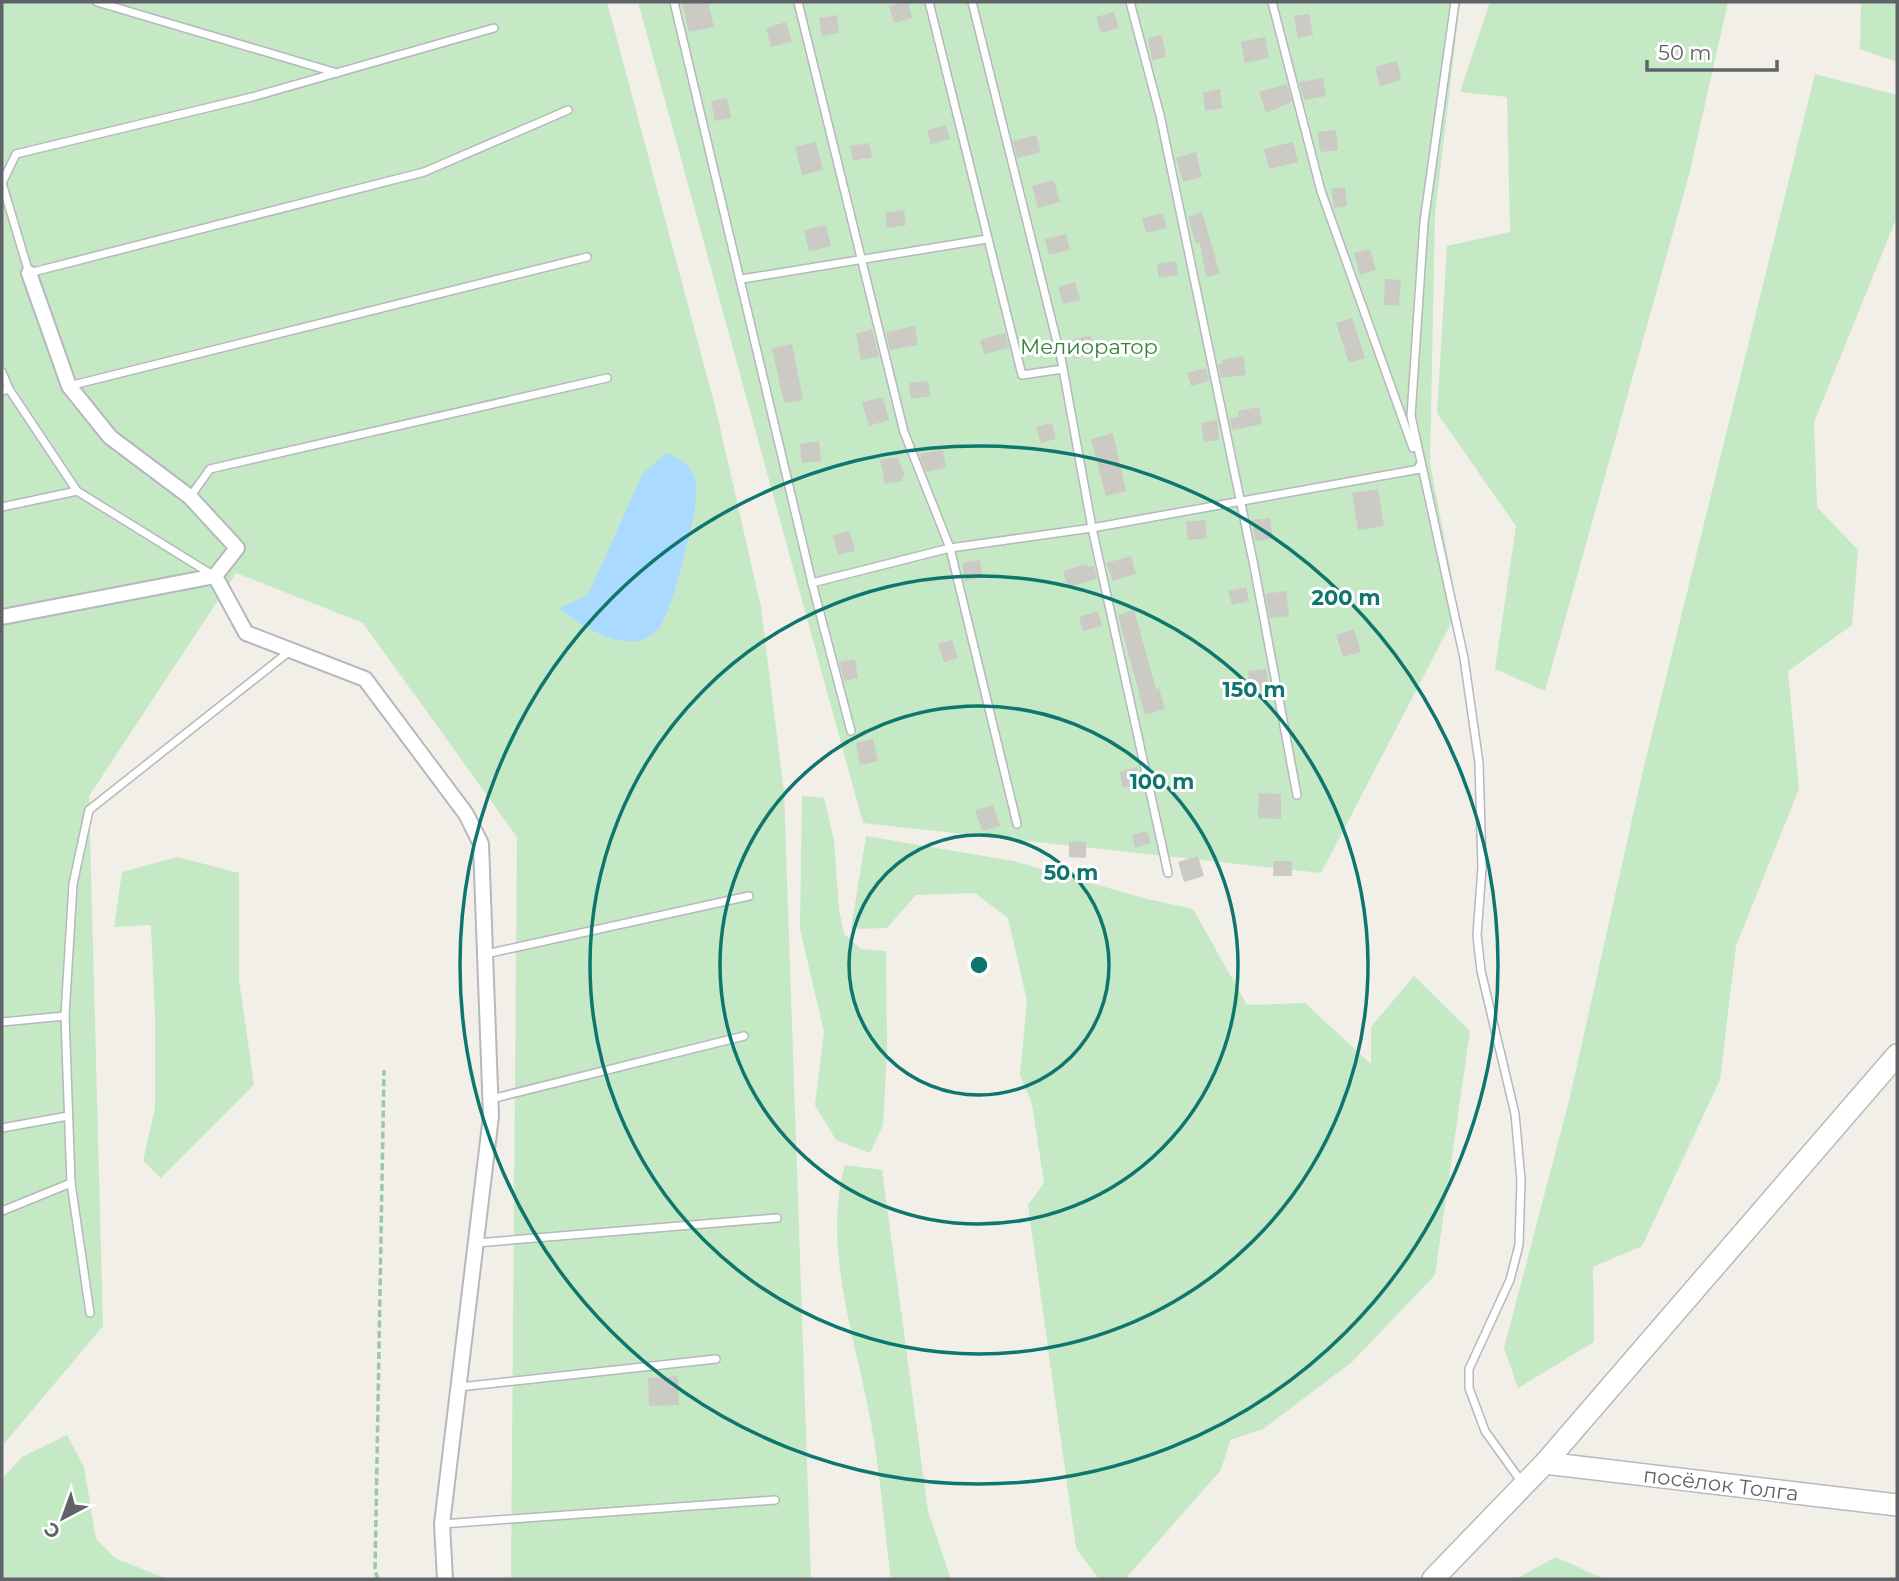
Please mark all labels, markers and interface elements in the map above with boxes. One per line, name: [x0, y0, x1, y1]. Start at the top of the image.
scale bar: [1647, 28, 1776, 72]
text: 50 m: [1658, 40, 1712, 65]
park label: Мелиоратор: [1020, 334, 1158, 359]
text: 200 m: [1312, 585, 1380, 610]
text: 150 m: [1223, 677, 1285, 702]
text: 100 m: [1130, 769, 1194, 794]
text: 50 m: [1044, 860, 1098, 885]
centre of rings: [967, 953, 991, 977]
street label: посёлок Толга: [1642, 1462, 1800, 1506]
north arrow: [28, 1483, 98, 1553]
text: С: [39, 1517, 65, 1544]

